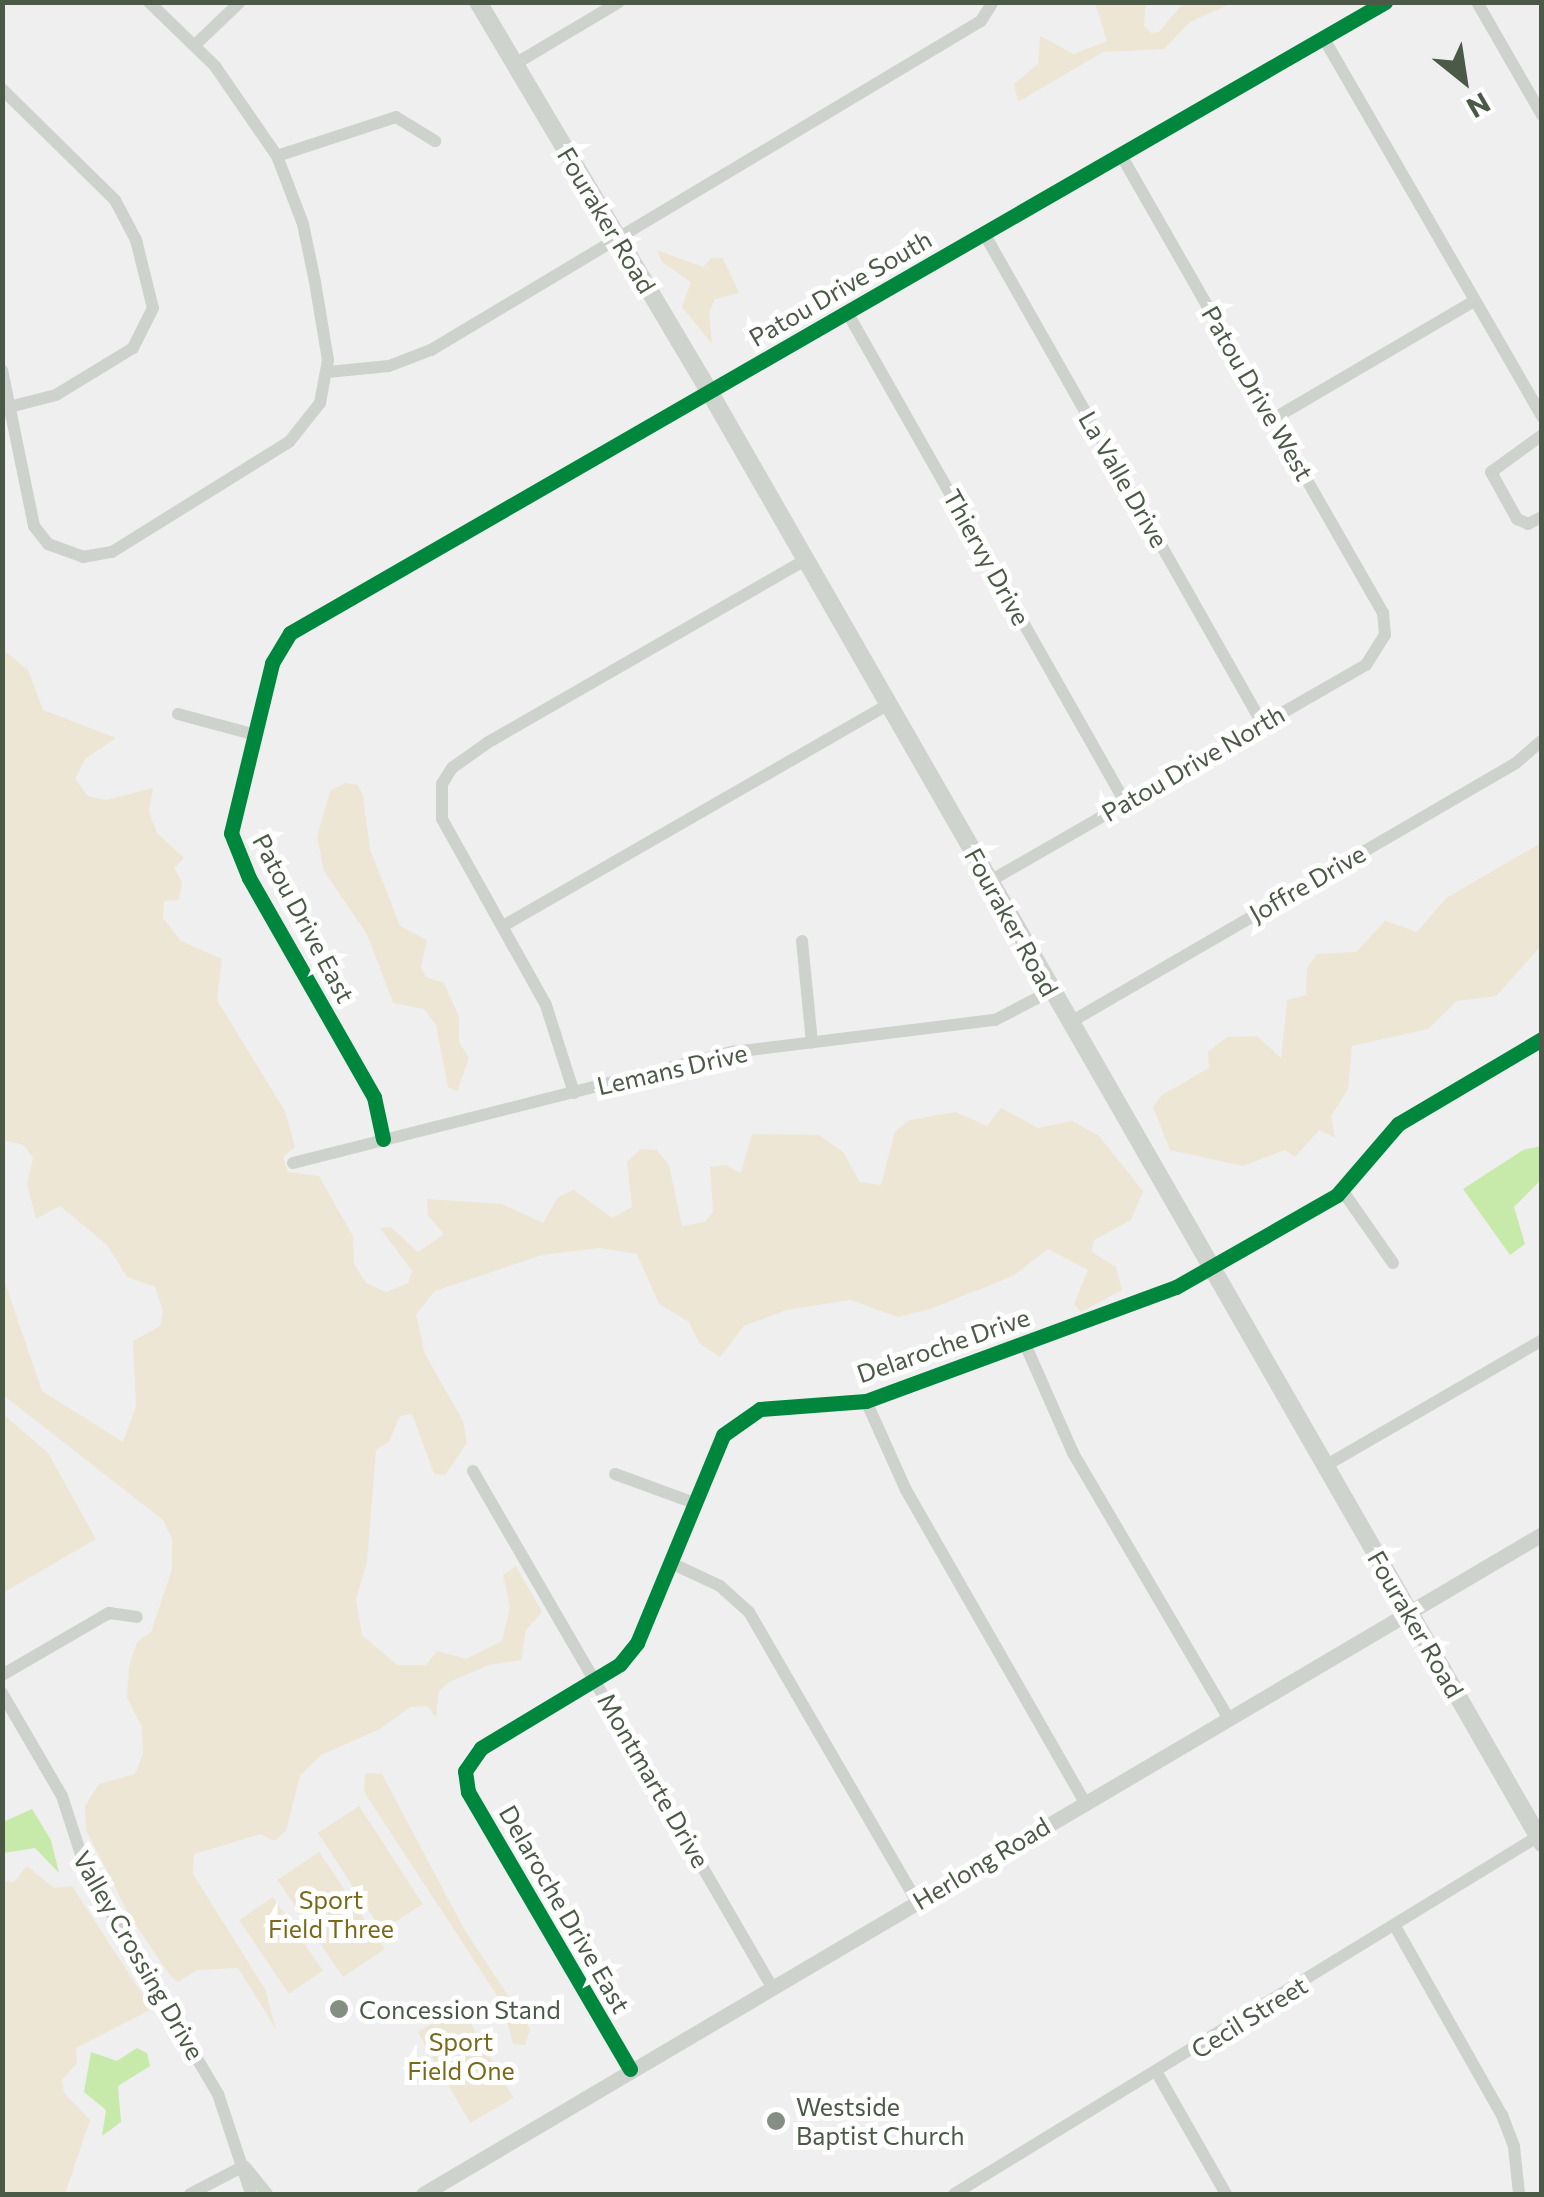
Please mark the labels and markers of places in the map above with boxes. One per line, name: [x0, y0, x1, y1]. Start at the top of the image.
place label: Concession Stand: [359, 1994, 561, 2024]
marker: Concession Stand: [328, 1998, 350, 2020]
place label: Westside Baptist Church: [796, 2092, 964, 2151]
marker: Westside Baptist Church: [765, 2110, 787, 2132]

